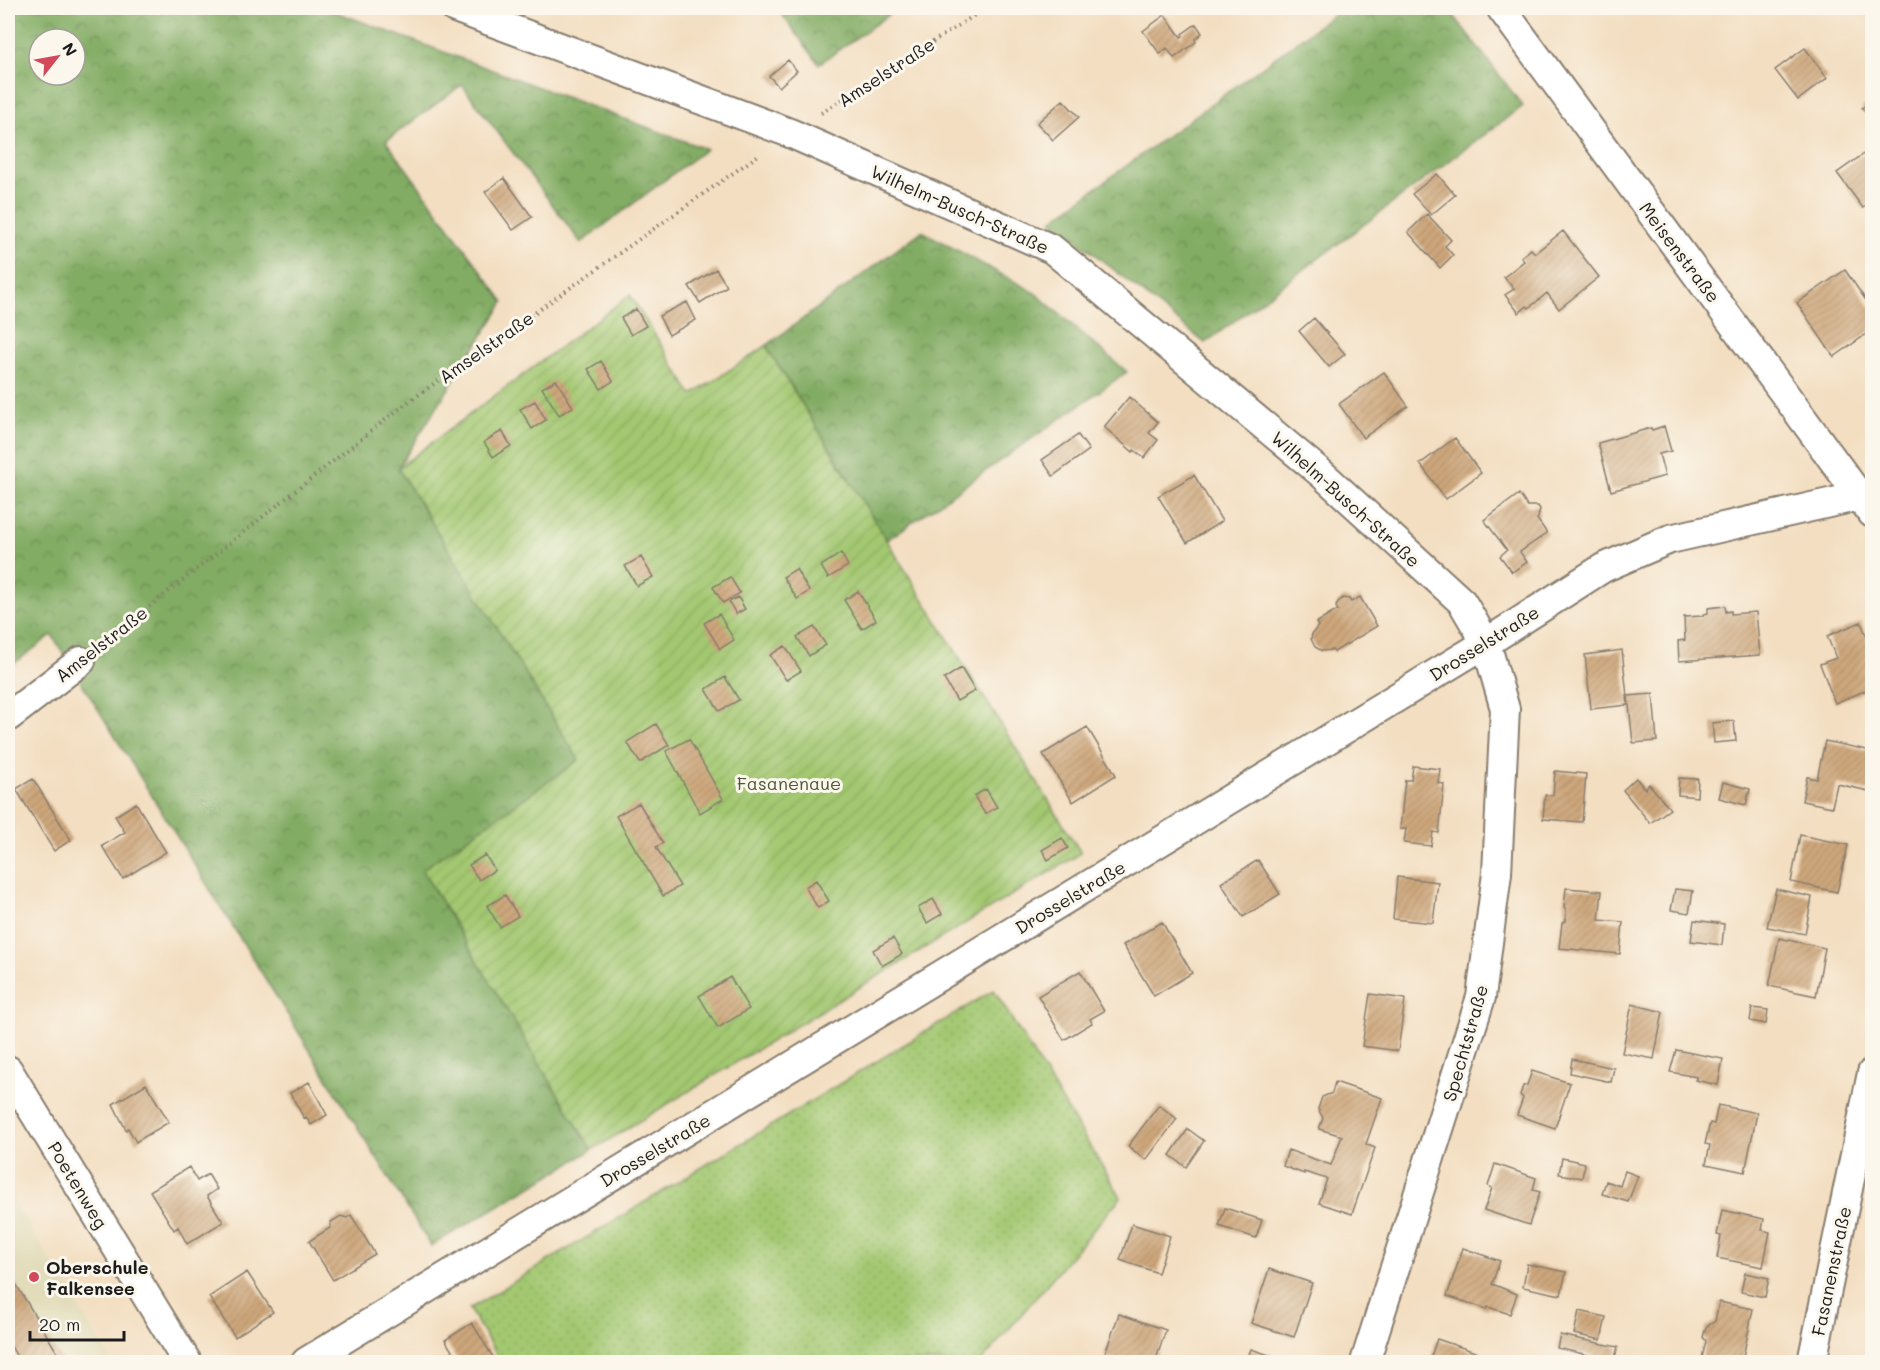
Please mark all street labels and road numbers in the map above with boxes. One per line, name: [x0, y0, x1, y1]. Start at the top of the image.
street label: Amselstraße: [833, 32, 939, 112]
street label: Wilhelm-Busch-Straße: [867, 159, 1053, 259]
street label: Meisenstraße: [1634, 197, 1726, 307]
street label: Amselstraße: [434, 305, 538, 389]
street label: Wilhelm-Busch-Straße: [1266, 426, 1426, 572]
street label: Amselstraße: [50, 600, 152, 688]
street label: Drosselstraße: [1425, 600, 1543, 686]
street label: Drosselstraße: [1010, 855, 1130, 939]
street label: Spechtstraße: [1437, 982, 1493, 1104]
street label: Drosselstraße: [595, 1108, 715, 1192]
street label: Poetenweg: [43, 1137, 113, 1233]
street label: Fasanenstraße: [1806, 1204, 1856, 1338]

